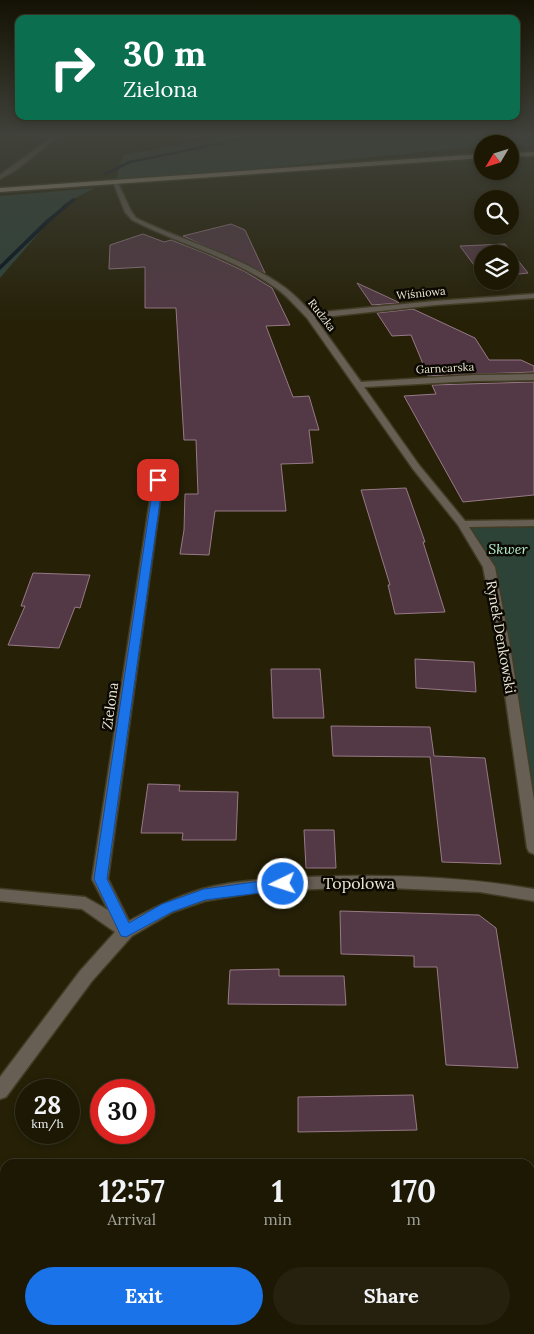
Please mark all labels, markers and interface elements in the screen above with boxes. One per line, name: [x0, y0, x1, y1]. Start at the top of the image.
text: 30 m: [123, 31, 206, 76]
icon: right: [40, 35, 105, 100]
text: Zielona: [123, 75, 198, 103]
north arrow: [474, 135, 519, 180]
map controls: [474, 135, 519, 290]
button: search: [474, 190, 519, 235]
button: layers: [474, 245, 519, 290]
street label: Wiśniowa: [396, 283, 447, 303]
street label: Rudzka: [305, 296, 339, 334]
street label: Garncarska: [415, 359, 475, 377]
pin: [137, 459, 179, 501]
icon: arrive: [144, 466, 172, 494]
park label: Skwer: [488, 540, 528, 558]
street label: Rynek Denkowski: [482, 579, 520, 695]
street label: Zielona: [98, 681, 122, 731]
position arrow: [256, 857, 308, 909]
street label: Topolowa: [323, 873, 395, 893]
speed limit sign: 30: [90, 1079, 155, 1144]
text: 28: [34, 1089, 61, 1121]
text: km/h: [31, 1116, 64, 1131]
text: 12:57: [99, 1172, 165, 1210]
text: 1: [272, 1172, 284, 1210]
text: 170: [391, 1172, 436, 1210]
text: Arrival: [107, 1209, 156, 1229]
text: min: [264, 1209, 292, 1229]
text: m: [406, 1209, 421, 1229]
button: Exit: [25, 1267, 263, 1325]
button: Share: [273, 1267, 510, 1325]

